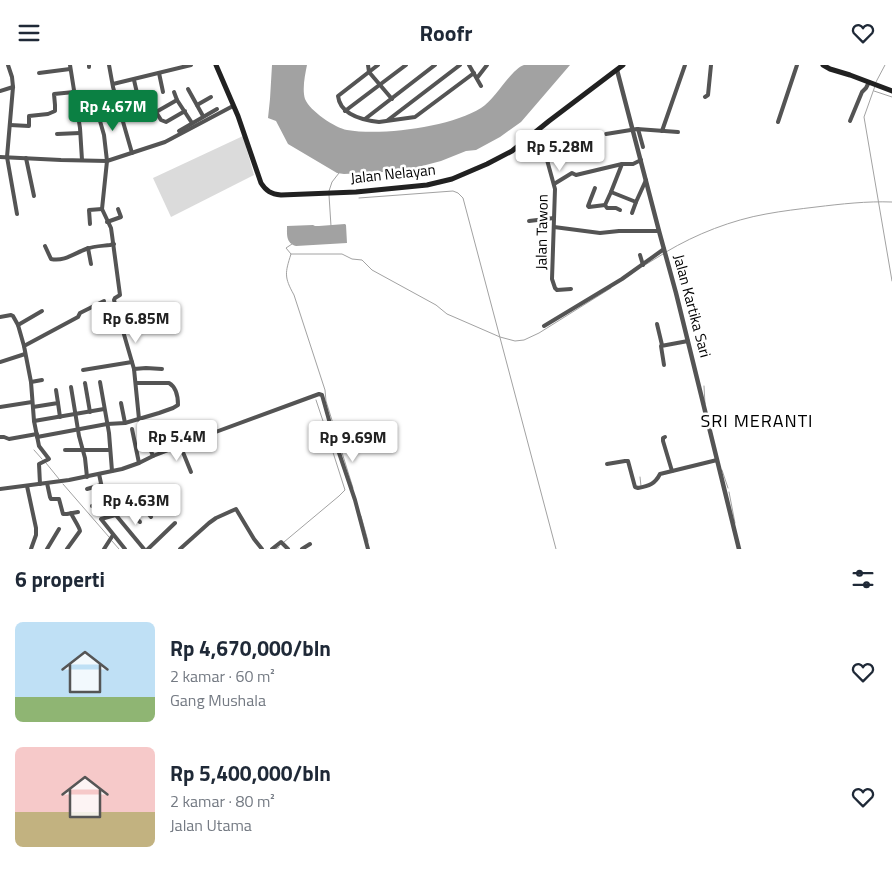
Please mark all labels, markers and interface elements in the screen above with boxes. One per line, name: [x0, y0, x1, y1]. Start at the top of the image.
text: Roofr: [420, 16, 472, 50]
icon: menu: [15, 19, 43, 47]
icon: heart: [849, 19, 877, 47]
pin: Rp 4.67M: [61, 89, 165, 132]
text: Rp 4.67M: [80, 94, 146, 118]
pin: Rp 5.28M: [508, 129, 612, 172]
text: Rp 5.28M: [527, 134, 593, 158]
street label: Jalan Nelayan: [349, 158, 437, 189]
street label: Jalan Tawon: [529, 194, 554, 270]
street label: Jalan Kartika Sari: [668, 252, 717, 360]
pin: Rp 6.85M: [84, 301, 188, 344]
text: Rp 6.85M: [103, 306, 169, 330]
district label: SRI MERANTI: [700, 407, 814, 434]
pin: Rp 5.4M: [131, 419, 223, 462]
pin: Rp 9.69M: [301, 421, 405, 463]
text: Rp 5.4M: [148, 424, 206, 448]
text: Rp 9.69M: [320, 425, 386, 449]
pin: Rp 4.63M: [84, 483, 188, 526]
text: Rp 4.63M: [103, 488, 169, 512]
text: 6 properti: [15, 563, 105, 595]
icon: filters: [849, 565, 877, 593]
text: Rp 4,670,000/bln: [170, 632, 331, 664]
icon: home: [55, 642, 115, 702]
icon: heart: [849, 658, 877, 686]
text: 2 kamar · 60 m²: [170, 664, 275, 688]
text: Gang Mushala: [170, 688, 266, 712]
text: Rp 5,400,000/bln: [170, 757, 331, 789]
icon: home: [55, 767, 115, 827]
icon: heart: [849, 783, 877, 811]
text: 2 kamar · 80 m²: [170, 789, 275, 813]
text: Jalan Utama: [170, 813, 252, 837]

